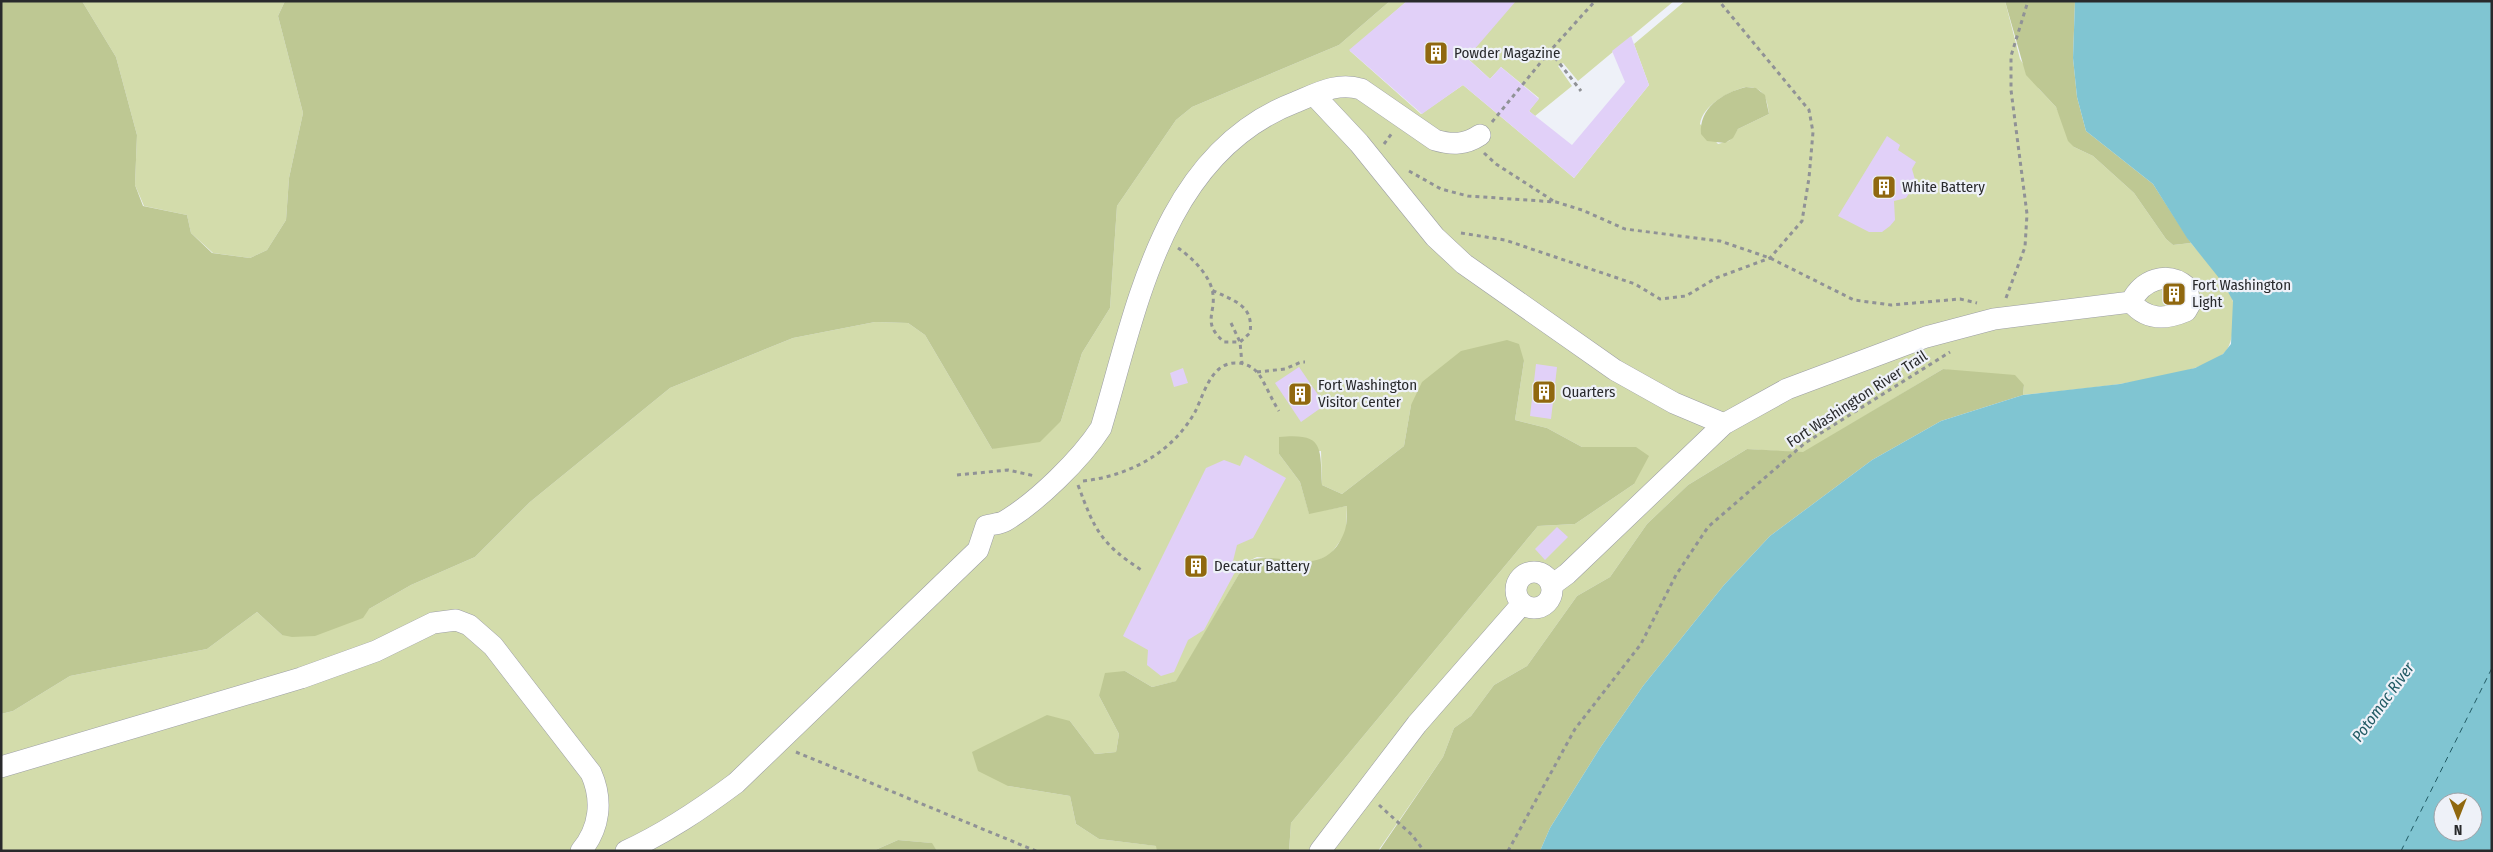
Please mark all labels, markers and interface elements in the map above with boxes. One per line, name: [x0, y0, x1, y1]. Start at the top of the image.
building icon: Powder Magazine: [1423, 40, 1449, 66]
place label: Powder Magazine: [1454, 44, 1560, 62]
building icon: White Battery: [1871, 174, 1897, 200]
place label: White Battery: [1902, 178, 1985, 196]
place label: Fort Washington Light: [2192, 276, 2291, 311]
building icon: Fort Washington Light: [2161, 281, 2187, 307]
street label: Fort Washington River Trail: [1783, 347, 1931, 451]
place label: Fort Washington Visitor Center: [1318, 376, 1417, 411]
building icon: Quarters: [1531, 379, 1557, 405]
building icon: Fort Washington Visitor Center: [1287, 381, 1313, 407]
place label: Quarters: [1562, 383, 1615, 401]
building icon: Decatur Battery: [1183, 553, 1209, 579]
place label: Decatur Battery: [1214, 557, 1310, 575]
water label: Potomac River: [2348, 658, 2418, 745]
north arrow: [2433, 792, 2483, 842]
text: N: [2454, 821, 2462, 838]

